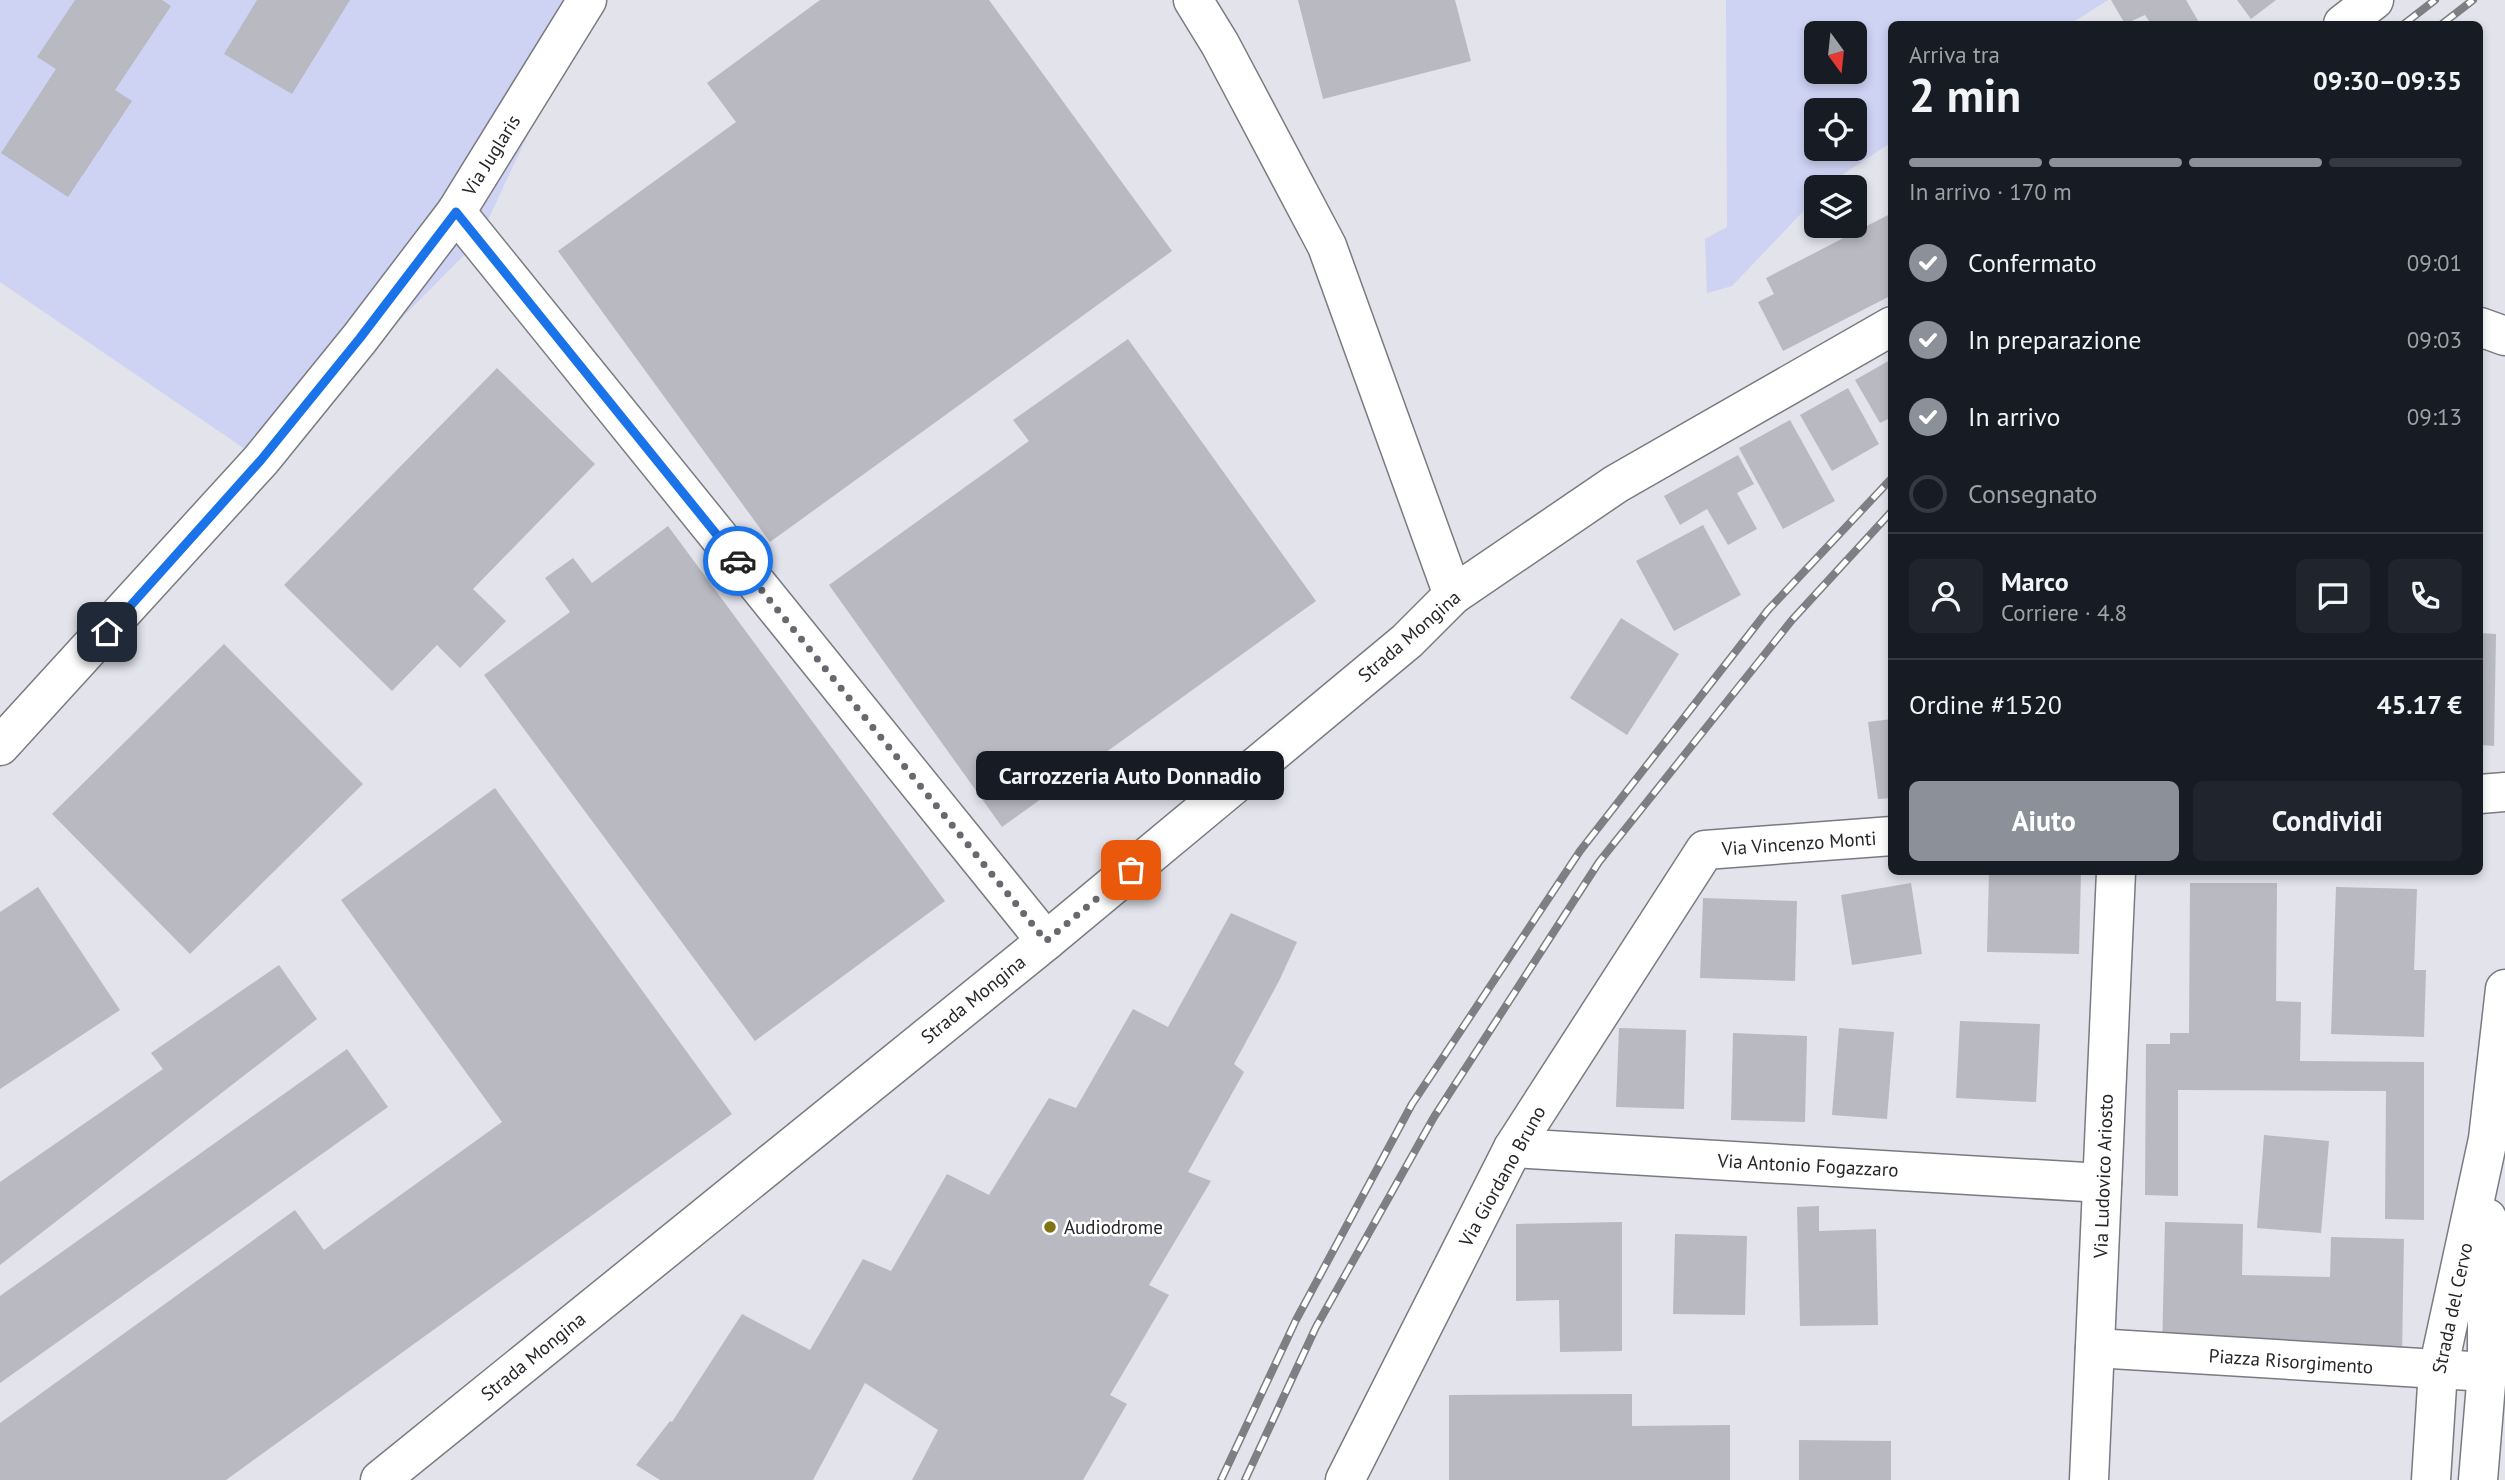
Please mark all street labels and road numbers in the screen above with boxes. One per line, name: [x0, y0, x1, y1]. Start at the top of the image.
street label: Via Juglaris: [456, 110, 525, 201]
street label: Strada Mongina: [1353, 585, 1465, 687]
street label: Via Vincenzo Monti: [1720, 826, 1877, 860]
street label: Strada Mongina: [916, 949, 1030, 1049]
street label: Via Ludovico Ariosto: [2088, 1093, 2118, 1260]
street label: Via Giordano Bruno: [1453, 1101, 1551, 1252]
street label: Via Antonio Fogazzaro: [1716, 1148, 1899, 1182]
street label: Strada del Cervo: [2426, 1240, 2478, 1376]
street label: Strada Mongina: [476, 1306, 590, 1406]
street label: Piazza Risorgimento: [2208, 1343, 2374, 1379]

